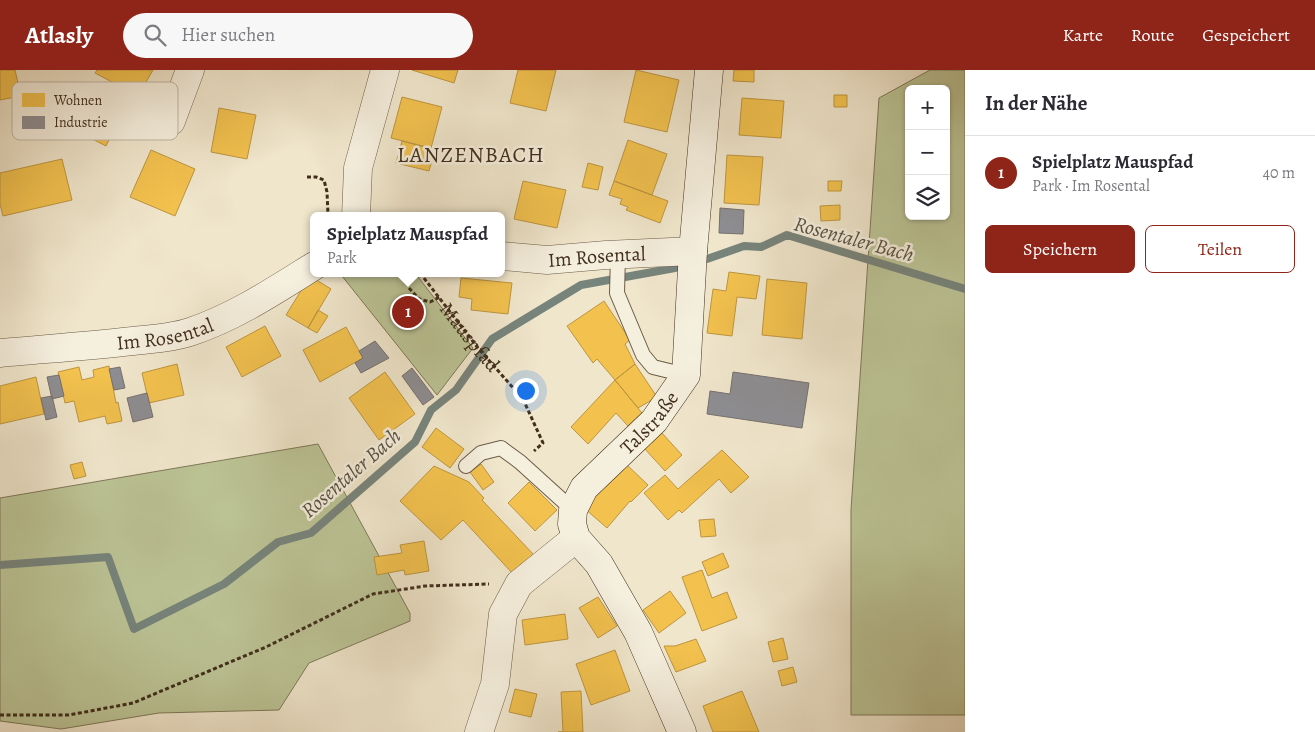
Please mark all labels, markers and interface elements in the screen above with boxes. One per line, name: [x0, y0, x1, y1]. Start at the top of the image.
search box: [123, 13, 473, 58]
text: Atlasly: [25, 19, 93, 51]
icon: search: [141, 21, 169, 49]
text: Hier suchen: [181, 22, 275, 48]
text: Karte: [1063, 23, 1103, 47]
text: Route: [1131, 23, 1174, 47]
text: Gespeichert: [1202, 23, 1290, 47]
legend: [12, 82, 178, 140]
map controls: [905, 85, 950, 220]
button: +: [905, 85, 950, 130]
text: In der Nähe: [985, 89, 1087, 117]
text: Wohnen: [53, 91, 102, 110]
text: Industrie: [54, 113, 108, 132]
button: −: [905, 130, 950, 175]
district label: LANZENBACH: [397, 140, 545, 170]
text: Spielplatz Mauspfad: [1032, 149, 1193, 175]
text: 1: [998, 162, 1004, 184]
text: 40 m: [1263, 162, 1295, 184]
button: layers: [905, 175, 950, 220]
text: Park · Im Rosental: [1032, 175, 1150, 197]
water label: Rosentaler Bach: [791, 210, 917, 268]
popup: [310, 212, 505, 277]
text: Spielplatz Mauspfad: [327, 221, 488, 247]
button: Speichern: [985, 225, 1135, 273]
button: Teilen: [1145, 225, 1295, 273]
street label: Im Rosental: [547, 240, 646, 273]
text: Park: [327, 247, 357, 269]
pin: 1: [392, 293, 424, 331]
street label: Mauspfad: [434, 296, 506, 378]
street label: Im Rosental: [115, 311, 217, 356]
your location: [513, 378, 539, 404]
street label: Talstraße: [614, 386, 684, 460]
water label: Rosentaler Bach: [295, 422, 407, 524]

